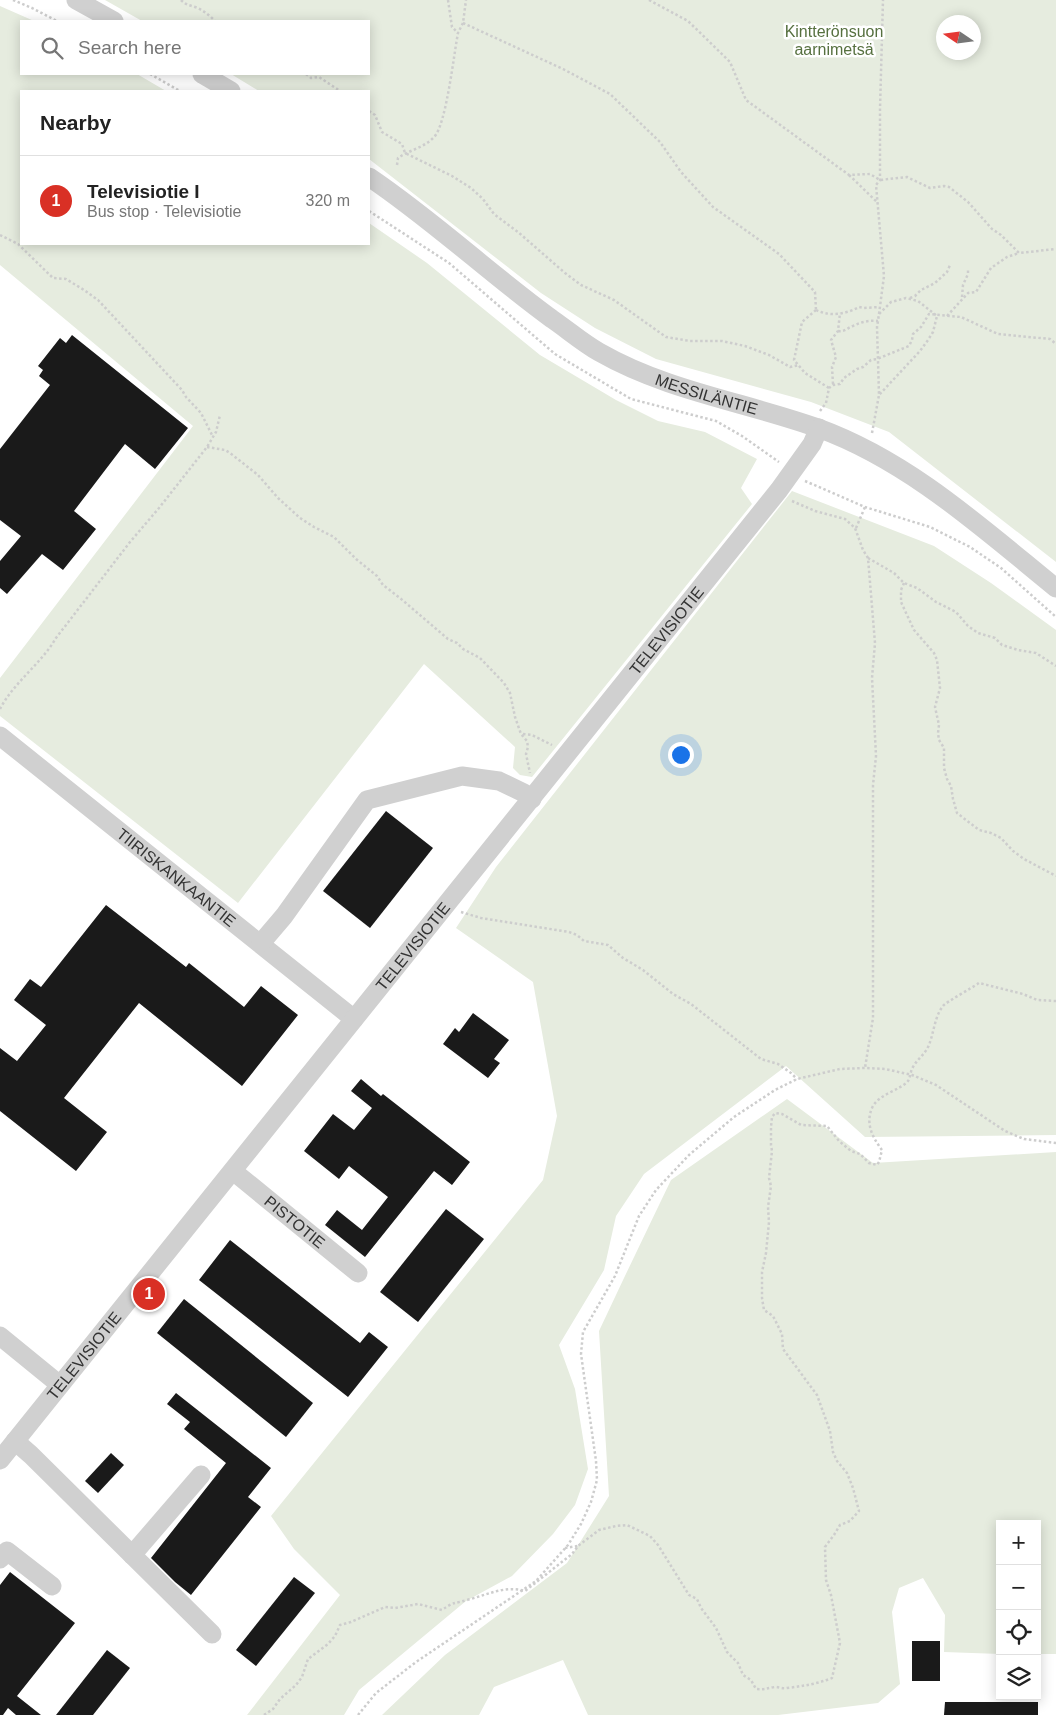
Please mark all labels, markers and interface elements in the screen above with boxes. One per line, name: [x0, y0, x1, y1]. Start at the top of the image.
north arrow: [936, 15, 981, 60]
search box: [20, 20, 370, 75]
park label: Kintterönsuon aarnimetsä: [785, 23, 883, 58]
icon: search: [38, 34, 66, 62]
text: Search here: [78, 37, 182, 58]
text: Nearby: [40, 111, 111, 134]
text: Televisiotie I: [87, 181, 200, 202]
text: 1: [52, 192, 60, 209]
text: 320 m: [306, 192, 350, 209]
text: Bus stop · Televisiotie: [87, 203, 241, 220]
street label: MESSILÄNTIE: [653, 370, 760, 417]
street label: TELEVISIOTIE: [626, 583, 707, 678]
your location: [668, 742, 694, 768]
street label: TIIRISKANKAANTIE: [114, 825, 239, 930]
street label: TELEVISIOTIE: [372, 899, 453, 993]
street label: PISTOTIE: [261, 1192, 328, 1251]
pin: 1: [133, 1275, 165, 1313]
street label: TELEVISIOTIE: [44, 1308, 124, 1403]
map controls: [996, 1520, 1041, 1700]
button: +: [996, 1520, 1041, 1565]
button: −: [996, 1565, 1041, 1610]
button: locate: [996, 1610, 1041, 1655]
button: layers: [996, 1655, 1041, 1700]

